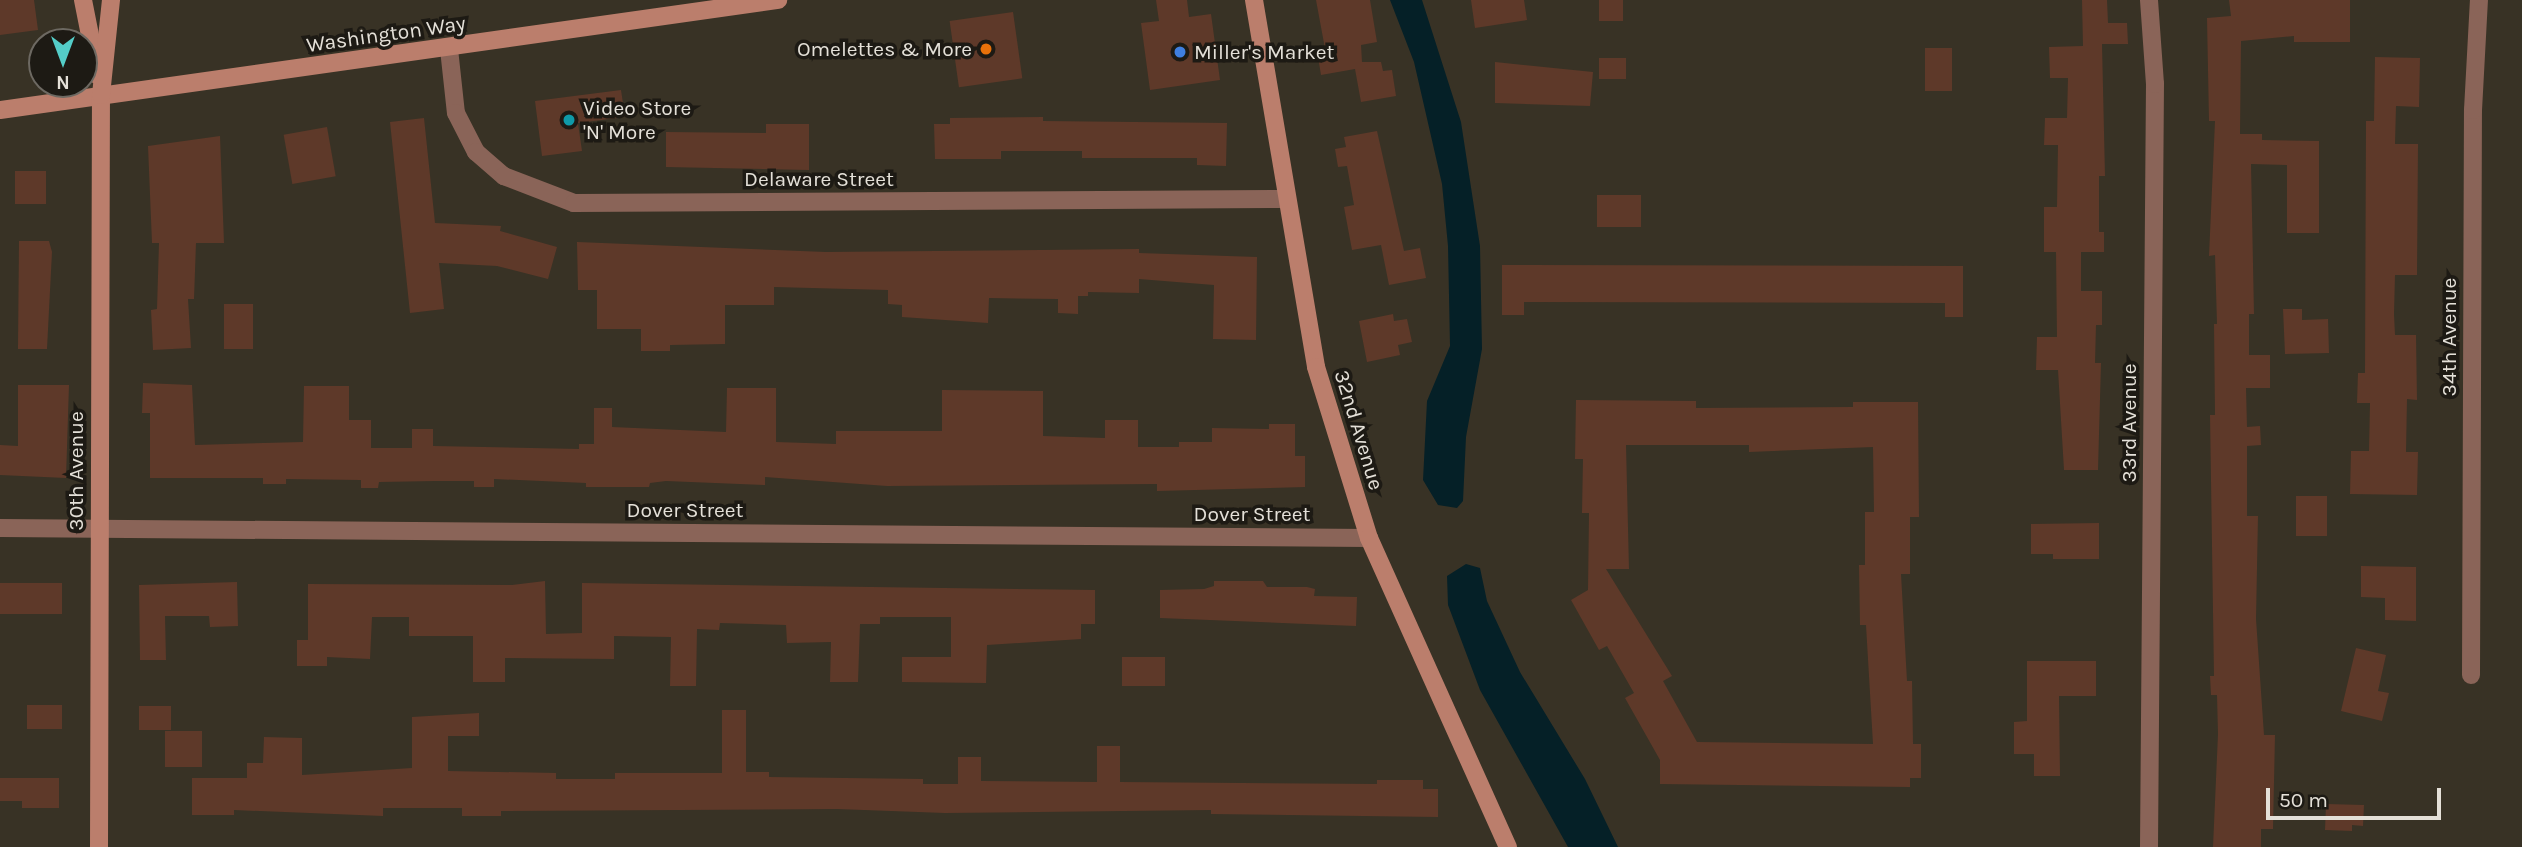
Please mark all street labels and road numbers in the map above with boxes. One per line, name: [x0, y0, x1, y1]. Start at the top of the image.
street label: Washington Way: [305, 10, 467, 58]
street label: Delaware Street: [744, 166, 894, 192]
street label: 34th Avenue: [2436, 278, 2462, 396]
street label: 33rd Avenue: [2116, 364, 2142, 482]
street label: 32nd Avenue: [1329, 367, 1389, 493]
street label: 30th Avenue: [63, 411, 89, 531]
street label: Dover Street: [627, 497, 743, 523]
street label: Dover Street: [1194, 501, 1310, 527]

